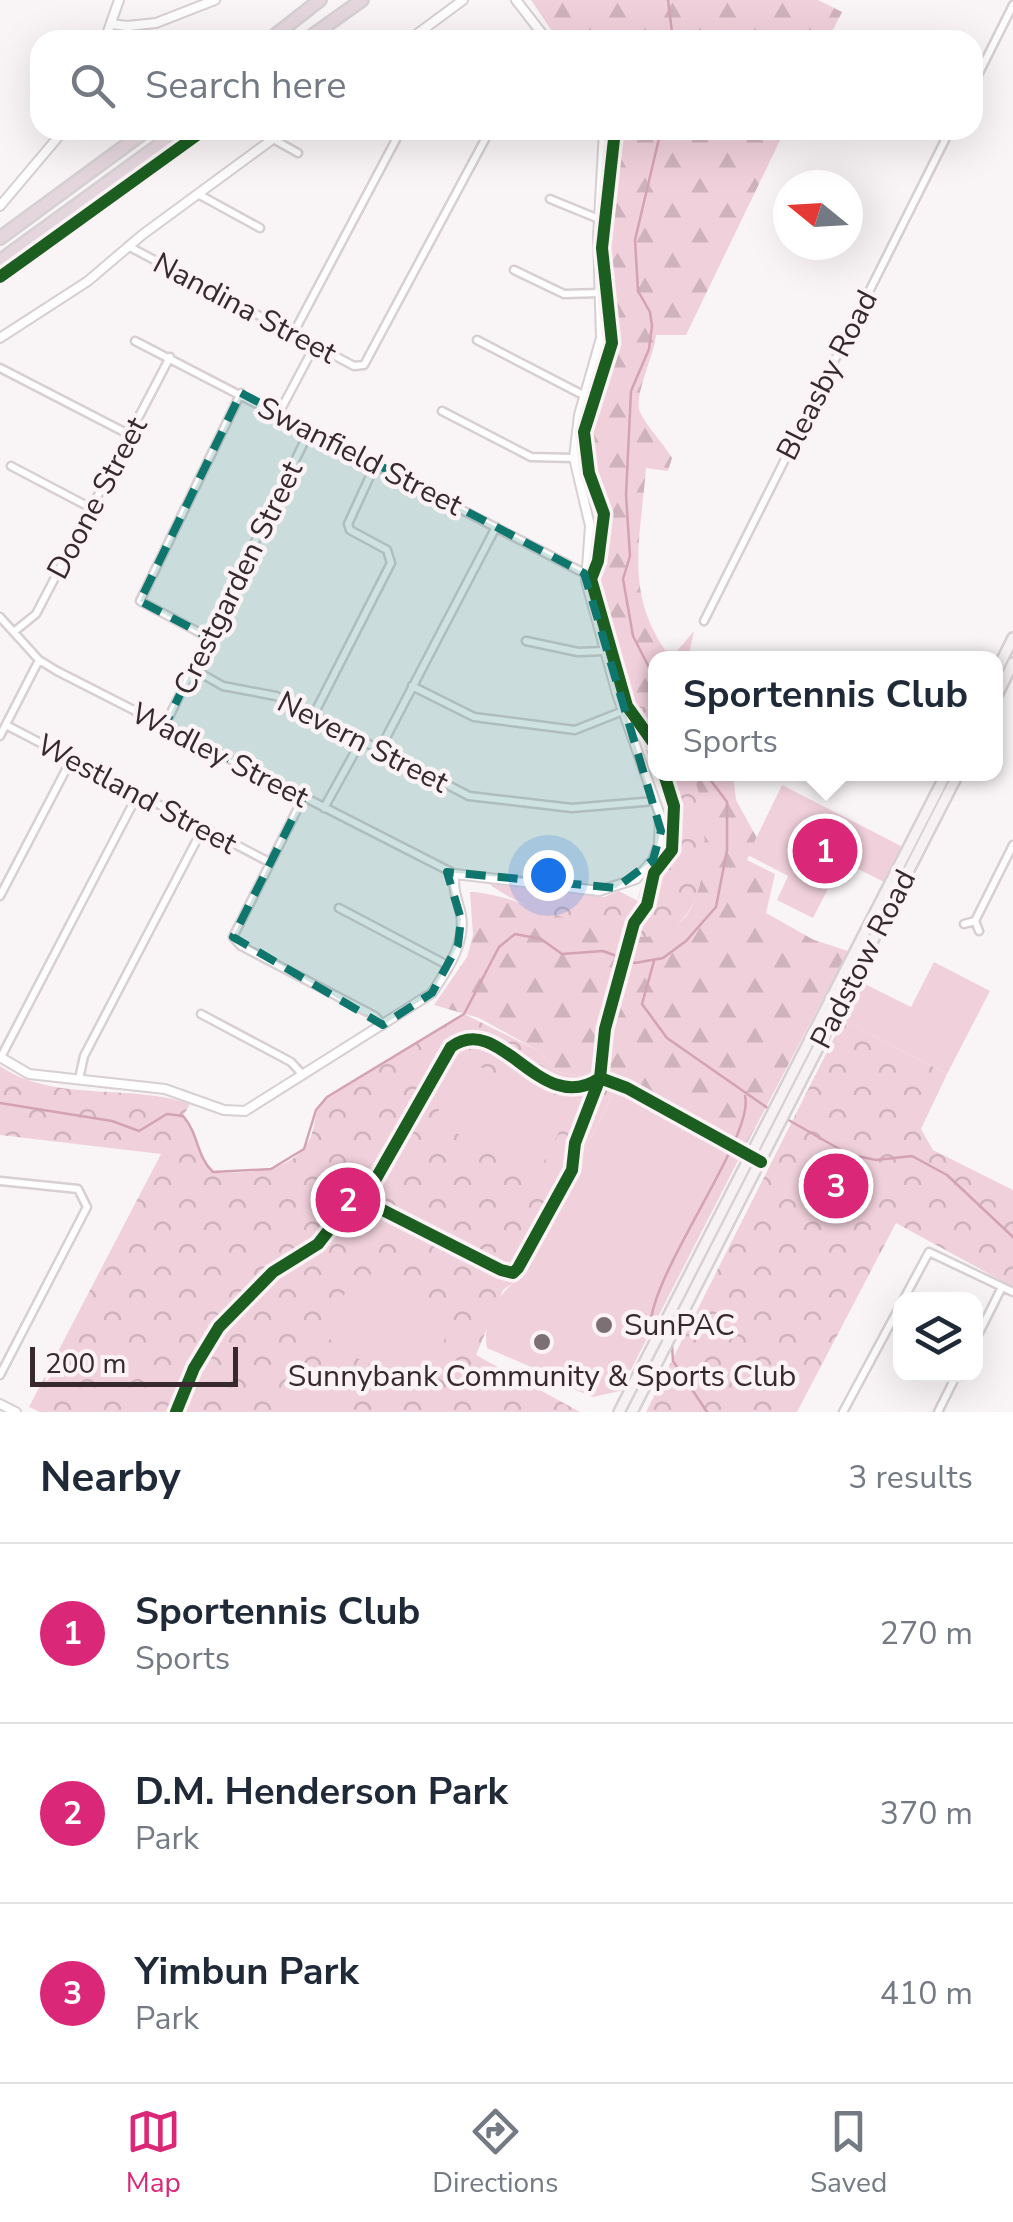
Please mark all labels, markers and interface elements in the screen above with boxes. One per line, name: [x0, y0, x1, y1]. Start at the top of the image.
search box: [30, 30, 983, 140]
icon: search: [65, 58, 120, 113]
text: Search here: [145, 60, 346, 111]
north arrow: [773, 170, 863, 260]
street label: Nandina Street: [146, 243, 344, 374]
street label: Bleasby Road: [767, 283, 888, 467]
street label: Swanfield Street: [250, 387, 470, 526]
street label: Doone Street: [38, 410, 158, 587]
street label: Crestgarden Street: [164, 454, 313, 702]
popup: [648, 651, 1003, 781]
text: Sportennis Club: [683, 669, 968, 720]
street label: Nevern Street: [270, 682, 456, 803]
street label: Wadley Street: [124, 693, 316, 818]
text: Sports: [683, 720, 778, 763]
street label: Westland Street: [30, 724, 244, 865]
pin: 1: [792, 814, 858, 888]
your location: [523, 850, 574, 901]
street label: Padstow Road: [801, 863, 926, 1056]
pin: 3: [804, 1148, 868, 1224]
pin: 2: [316, 1162, 380, 1238]
map controls: [893, 1292, 983, 1382]
button: layers: [893, 1292, 983, 1382]
place label: SunPAC: [624, 1305, 735, 1346]
marker: SunPAC: [593, 1314, 615, 1336]
marker: Sunnybank Community & Sports Club: [531, 1331, 553, 1353]
scale bar: [30, 1342, 238, 1386]
text: 200 m: [45, 1345, 127, 1383]
place label: Sunnybank Community & Sports Club: [288, 1356, 796, 1397]
text: Nearby: [40, 1449, 181, 1506]
text: 3 results: [848, 1456, 973, 1499]
text: Sportennis Club: [135, 1586, 420, 1637]
text: 1: [63, 1612, 82, 1655]
text: 270 m: [880, 1612, 973, 1655]
text: Sports: [135, 1637, 230, 1680]
text: D.M. Henderson Park: [135, 1766, 508, 1817]
text: 2: [63, 1792, 82, 1835]
text: 370 m: [880, 1792, 973, 1835]
text: Park: [135, 1817, 199, 1860]
text: Yimbun Park: [135, 1946, 359, 1997]
text: 3: [63, 1972, 82, 2015]
text: 410 m: [880, 1972, 973, 2015]
text: Park: [135, 1997, 199, 2040]
tab: Map: [126, 2104, 181, 2202]
tab: Directions: [432, 2104, 558, 2202]
tab: Saved: [810, 2104, 887, 2202]

